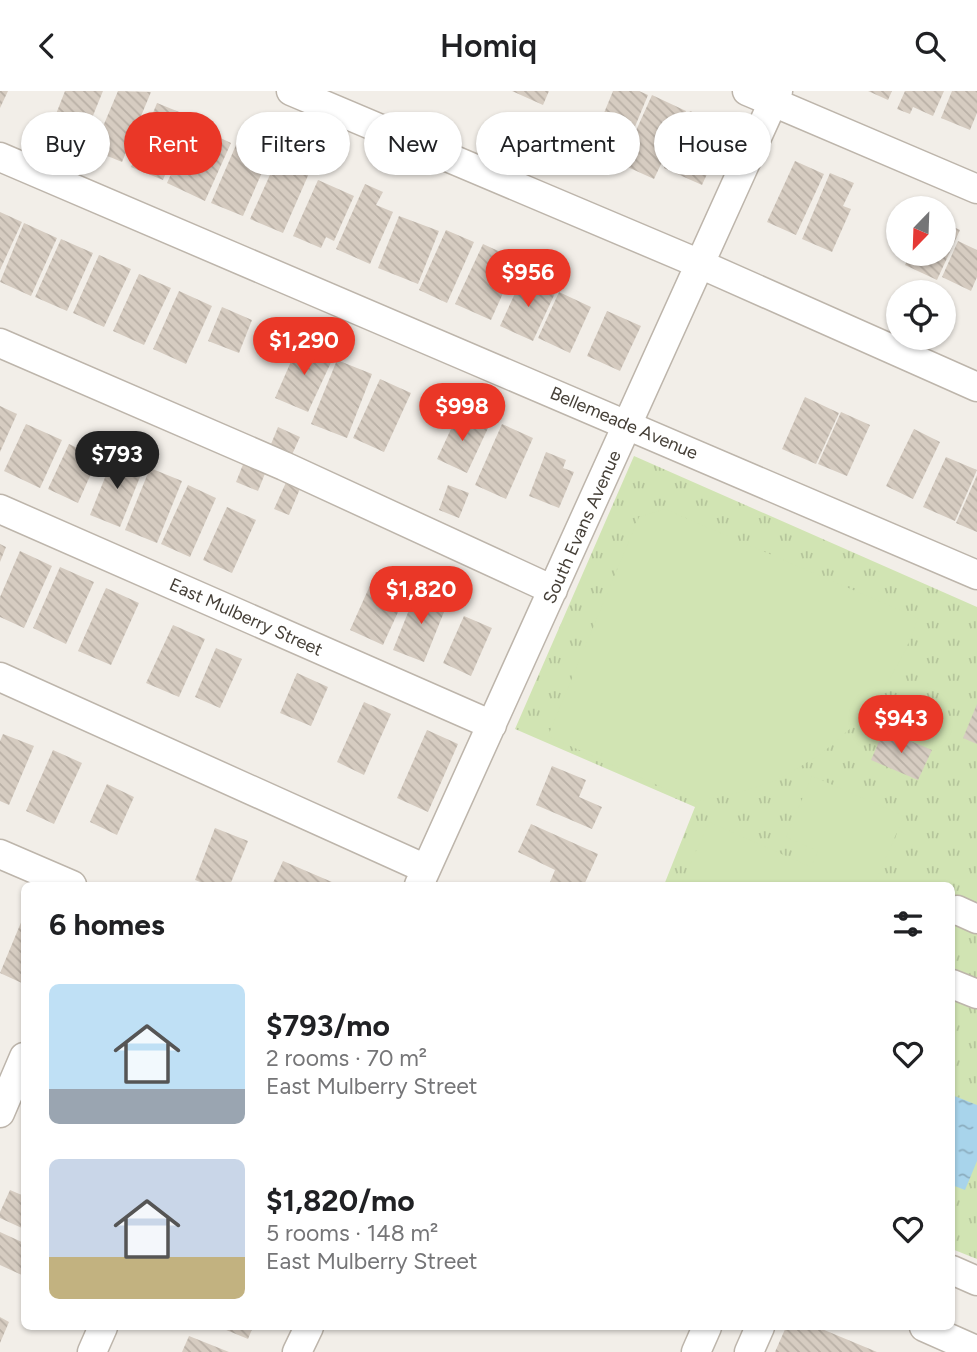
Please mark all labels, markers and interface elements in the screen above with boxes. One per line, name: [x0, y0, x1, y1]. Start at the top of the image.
icon: back: [28, 27, 66, 65]
text: Homiq: [440, 27, 537, 65]
icon: search: [911, 27, 949, 65]
chip: Buy: [21, 112, 110, 175]
chip: Rent: [124, 112, 222, 175]
chip: Filters: [236, 112, 350, 175]
chip: New: [364, 112, 462, 175]
chip: Apartment: [476, 112, 640, 175]
chip: House: [654, 112, 771, 175]
north arrow: [886, 196, 956, 266]
map controls: [886, 196, 956, 350]
pin: $956: [487, 249, 569, 309]
text: $956: [502, 258, 554, 286]
button: locate: [886, 280, 956, 350]
pin: $1,290: [247, 317, 361, 377]
text: $1,290: [269, 326, 339, 354]
street label: Bellemeade Avenue: [547, 382, 701, 464]
pin: $998: [421, 383, 503, 443]
text: $998: [435, 392, 489, 420]
pin: $793: [76, 431, 158, 491]
text: $793: [91, 440, 143, 468]
street label: South Evans Avenue: [538, 447, 626, 607]
pin: $1,820: [364, 567, 478, 626]
street label: East Mulberry Street: [166, 573, 326, 661]
text: $1,820: [386, 575, 456, 603]
pin: $943: [860, 695, 942, 755]
text: $943: [874, 704, 928, 732]
icon: filters: [889, 905, 927, 943]
text: 6 homes: [49, 906, 165, 943]
text: $793/mo: [266, 1007, 390, 1044]
icon: home: [105, 1012, 189, 1096]
icon: heart: [889, 1035, 927, 1073]
text: 2 rooms · 70 m²: [266, 1044, 427, 1072]
text: East Mulberry Street: [266, 1072, 478, 1100]
text: $1,820/mo: [266, 1182, 415, 1219]
icon: home: [105, 1187, 189, 1271]
icon: heart: [889, 1210, 927, 1248]
text: 5 rooms · 148 m²: [266, 1219, 438, 1247]
text: East Mulberry Street: [266, 1247, 478, 1275]

